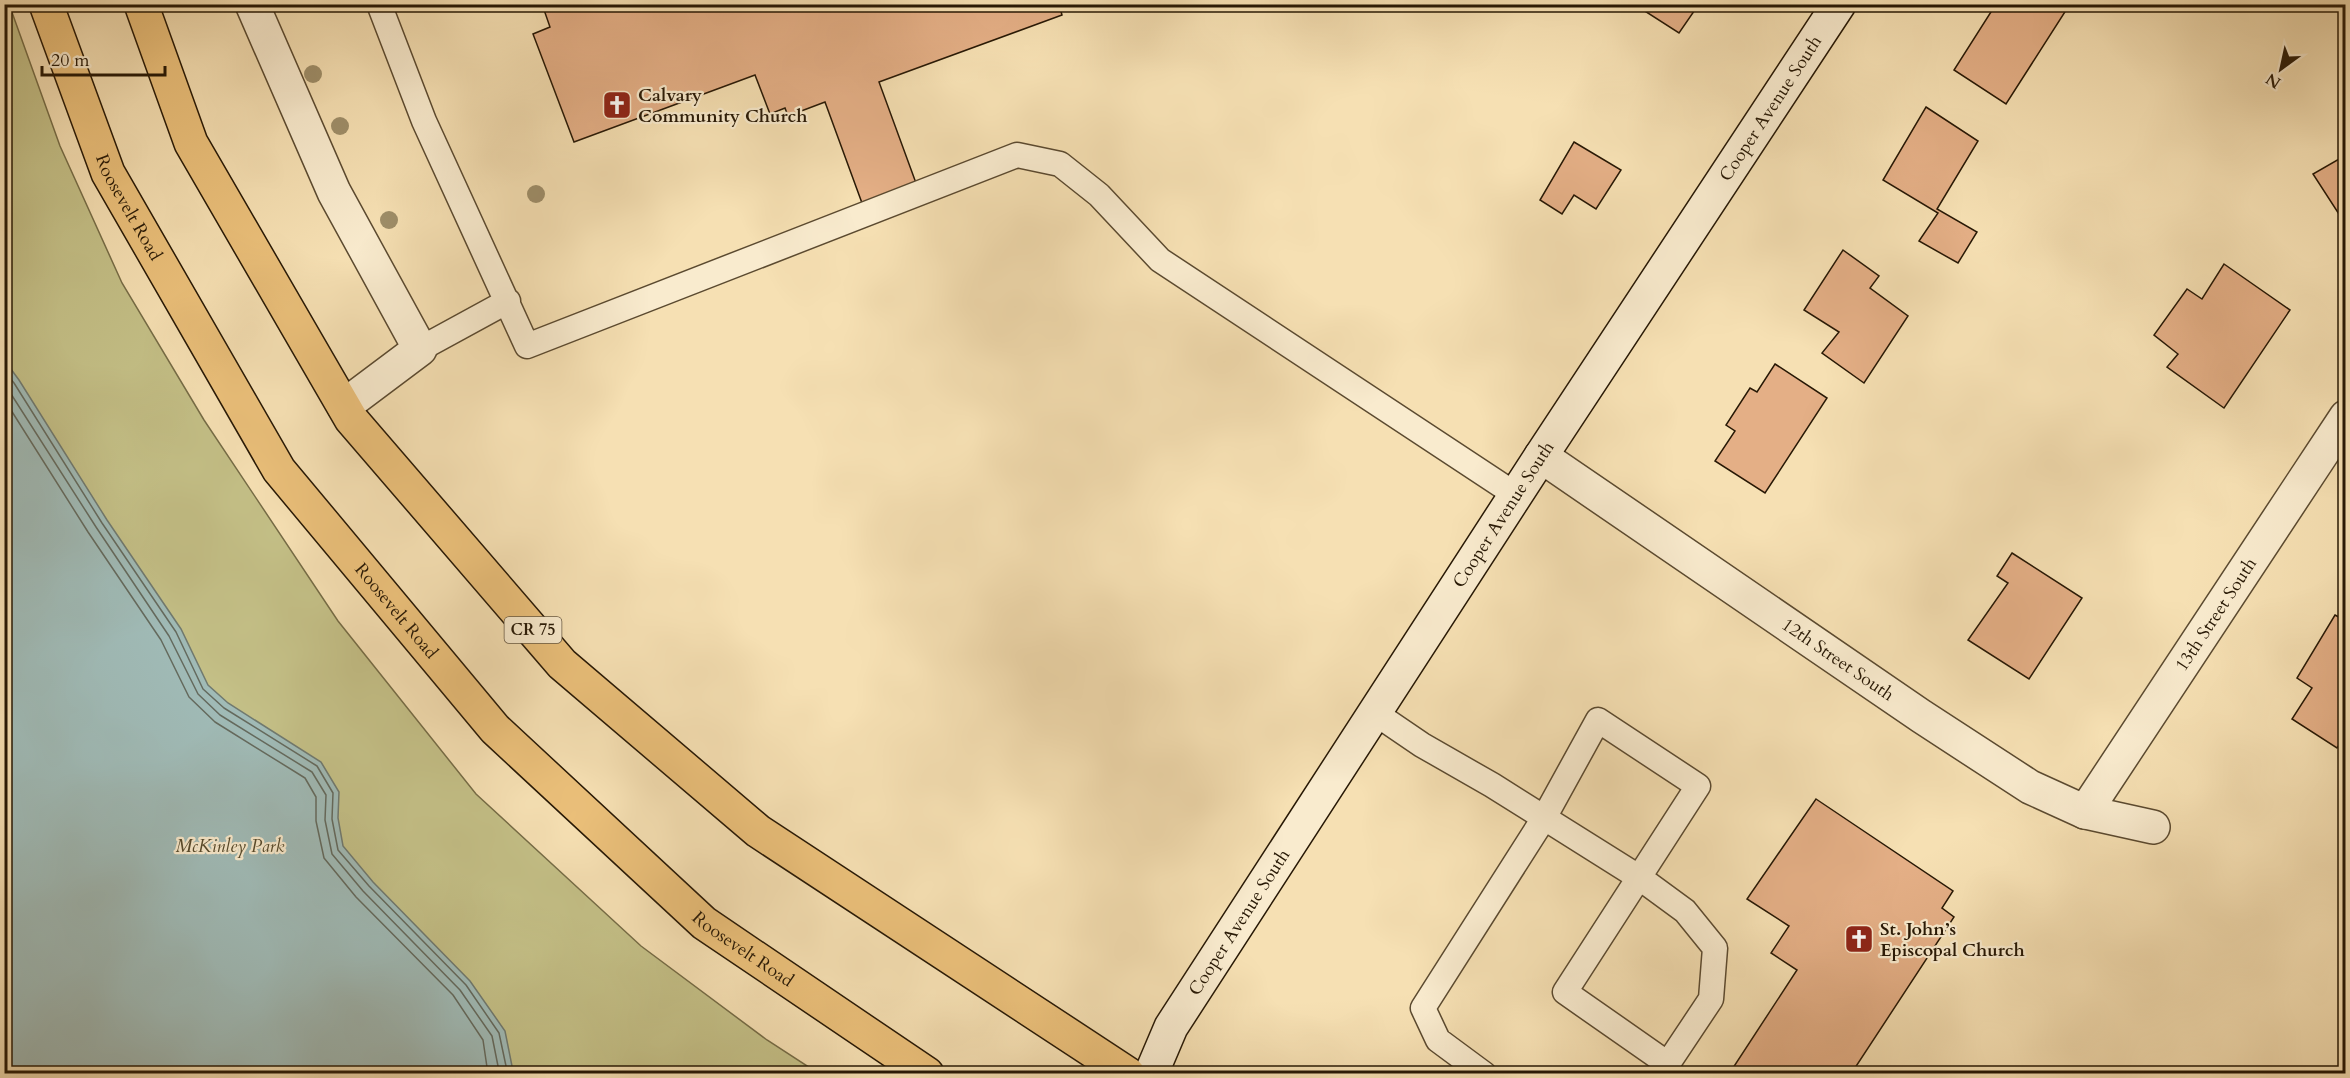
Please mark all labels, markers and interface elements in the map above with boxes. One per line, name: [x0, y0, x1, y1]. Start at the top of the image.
street label: Cooper Avenue South: [1713, 30, 1828, 186]
scale bar: [42, 39, 165, 77]
north arrow: [2251, 39, 2311, 99]
text: 20 m: [51, 48, 90, 73]
text: N: [2261, 68, 2285, 94]
place label: Calvary Community Church: [638, 83, 807, 129]
church icon: Calvary Community Church: [601, 89, 633, 121]
street label: Roosevelt Road: [90, 151, 168, 265]
street label: Cooper Avenue South: [1447, 436, 1560, 592]
street label: 13th Street South: [2169, 552, 2262, 676]
street label: Roosevelt Road: [349, 557, 444, 664]
street label: 12th Street South: [1777, 612, 1899, 707]
road number: CR 75: [504, 617, 562, 643]
park label: McKinley Park: [175, 834, 285, 859]
street label: Cooper Avenue South: [1182, 844, 1296, 1000]
street label: Roosevelt Road: [687, 906, 799, 993]
place label: St. John’s Episcopal Church: [1880, 917, 2025, 963]
church icon: St. John’s Episcopal Church: [1843, 923, 1875, 955]

